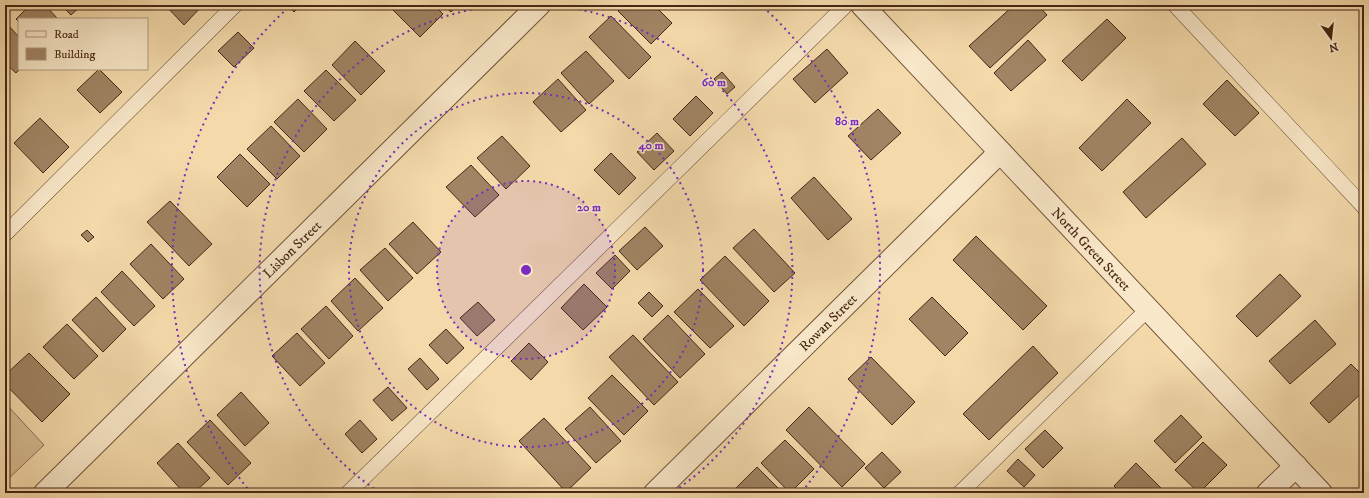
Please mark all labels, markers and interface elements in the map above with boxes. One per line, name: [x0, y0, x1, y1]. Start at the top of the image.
legend: [18, 18, 148, 70]
north arrow: [1311, 18, 1351, 58]
text: Road: [54, 27, 79, 42]
text: N: [1327, 39, 1340, 55]
text: Building: [54, 47, 95, 62]
text: 60 m: [702, 75, 726, 90]
text: 80 m: [835, 114, 859, 129]
text: 40 m: [638, 138, 663, 153]
text: 20 m: [577, 200, 601, 215]
street label: North Green Street: [1047, 204, 1135, 296]
street label: Lisbon Street: [259, 217, 326, 283]
centre of rings: [519, 263, 533, 277]
street label: Rowan Street: [796, 290, 862, 355]

